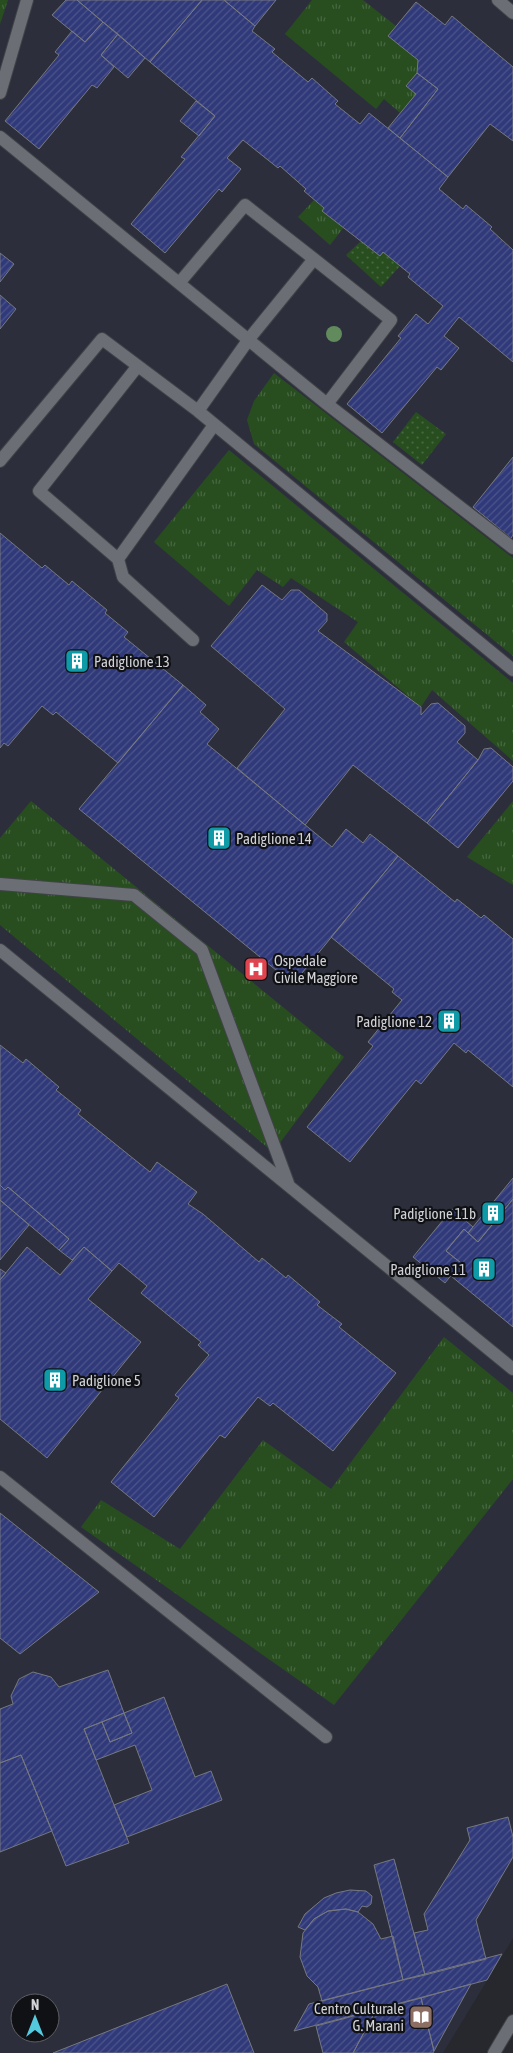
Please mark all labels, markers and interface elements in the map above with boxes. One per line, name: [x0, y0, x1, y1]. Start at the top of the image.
building icon: Padiglione 13: [64, 648, 90, 674]
place label: Padiglione 13: [94, 653, 170, 670]
building icon: Padiglione 14: [206, 825, 232, 851]
place label: Padiglione 14: [236, 830, 312, 847]
place label: Ospedale Civile Maggiore: [274, 952, 358, 986]
hospital icon: Ospedale Civile Maggiore: [243, 956, 269, 982]
building icon: Padiglione 12: [436, 1008, 462, 1034]
place label: Padiglione 12: [356, 1013, 432, 1030]
building icon: Padiglione 11b: [480, 1200, 506, 1226]
place label: Padiglione 11b: [393, 1205, 476, 1222]
building icon: Padiglione 11: [471, 1256, 497, 1282]
place label: Padiglione 11: [390, 1261, 466, 1278]
building icon: Padiglione 5: [42, 1367, 68, 1393]
place label: Padiglione 5: [72, 1372, 141, 1389]
north arrow: [10, 1993, 60, 2043]
text: N: [31, 1997, 39, 2013]
place label: Centro Culturale G. Marani: [314, 2000, 404, 2034]
library icon: Centro Culturale G. Marani: [408, 2004, 434, 2030]

